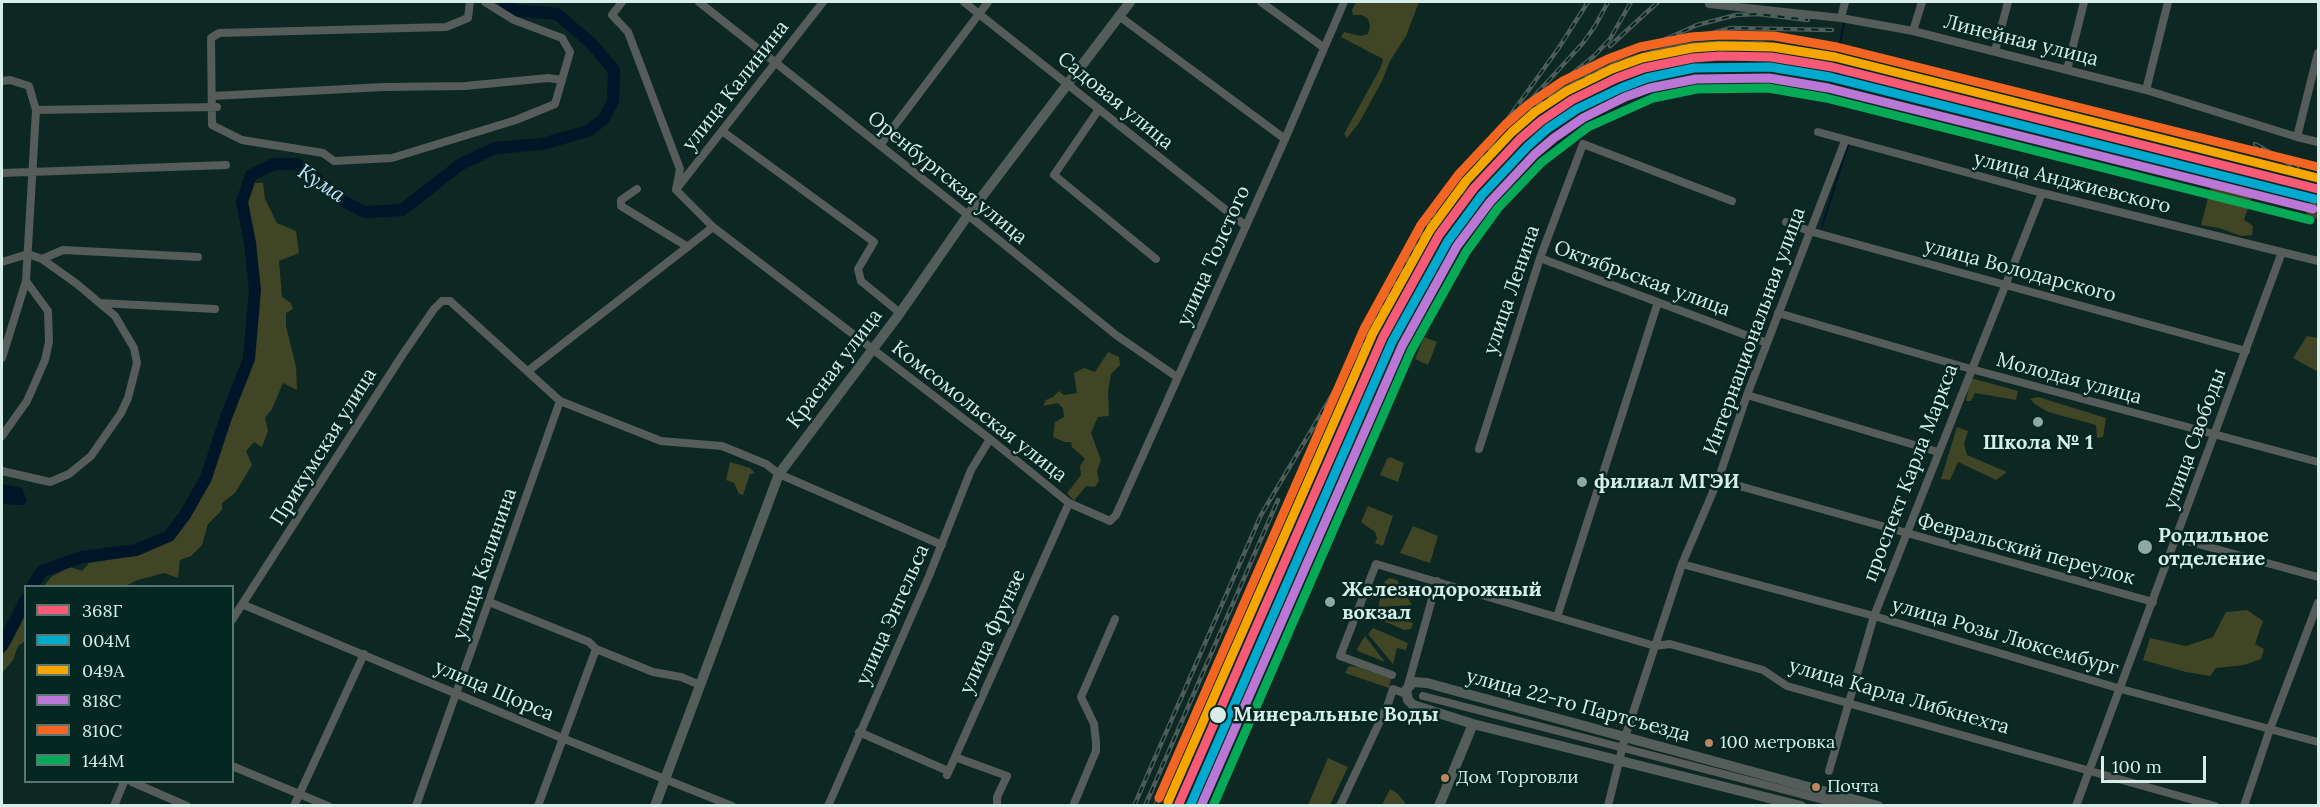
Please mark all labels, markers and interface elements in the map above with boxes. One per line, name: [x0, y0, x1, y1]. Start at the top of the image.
street label: Линейная улица: [1941, 10, 2101, 72]
street label: улица Калинина: [678, 16, 794, 156]
street label: Садовая улица: [1052, 47, 1178, 155]
street label: Оренбургская улица: [862, 106, 1032, 250]
street label: улица Анджиевского: [1971, 147, 2173, 219]
water label: Кума: [293, 159, 349, 209]
street label: улица Толстого: [1172, 182, 1256, 330]
street label: Интернациональная улица: [1699, 204, 1811, 458]
street label: улица Ленина: [1479, 222, 1545, 358]
street label: улица Володарского: [1921, 234, 2119, 308]
street label: Октябрьская улица: [1551, 236, 1733, 322]
street label: Красная улица: [782, 305, 888, 433]
street label: Комсомольская улица: [887, 336, 1071, 488]
street label: Молодая улица: [1994, 348, 2144, 410]
street label: проспект Карла Маркса: [1858, 361, 1964, 585]
street label: Прикумская улица: [266, 364, 382, 530]
street label: улица Свободы: [2158, 365, 2232, 513]
marker: Школа № 1: [2031, 415, 2045, 429]
place label: Школа № 1: [1983, 431, 2093, 455]
place label: филиал МГЭИ: [1594, 470, 1740, 494]
marker: филиал МГЭИ: [1575, 475, 1589, 489]
street label: улица Калинина: [448, 485, 522, 643]
street label: Февральский переулок: [1915, 509, 2137, 591]
place label: Родильное отделение: [2158, 524, 2269, 571]
marker: Родильное отделение: [2136, 538, 2154, 556]
street label: улица Энгельса: [851, 541, 935, 689]
street label: улица Фрунзе: [955, 566, 1031, 698]
place label: Железнодорожный вокзал: [1342, 578, 1542, 625]
legend: [24, 585, 234, 783]
street label: улица Розы Люксембург: [1889, 593, 2121, 681]
marker: Железнодорожный вокзал: [1323, 595, 1337, 609]
text: 368Г: [82, 599, 122, 622]
text: 004М: [82, 629, 131, 652]
street label: улица Карла Либкнехта: [1786, 654, 2012, 740]
street label: улица Щорса: [431, 655, 557, 727]
text: 049А: [82, 659, 125, 682]
street label: улица 22-го Партсъезда: [1463, 665, 1693, 747]
text: 818С: [82, 689, 121, 712]
place label: Минеральные Воды: [1233, 703, 1439, 727]
marker: Минеральные Воды: [1208, 705, 1228, 725]
text: 810С: [82, 719, 122, 742]
place label: 100 метровка: [1720, 732, 1835, 754]
marker: 100 метровка: [1703, 737, 1715, 749]
scale bar: [2104, 744, 2209, 782]
text: 144М: [82, 749, 125, 772]
text: 100 m: [2112, 755, 2162, 778]
place label: Дом Торговли: [1456, 767, 1579, 789]
marker: Дом Торговли: [1439, 772, 1451, 784]
place label: Почта: [1827, 776, 1879, 798]
marker: Почта: [1810, 781, 1822, 793]

